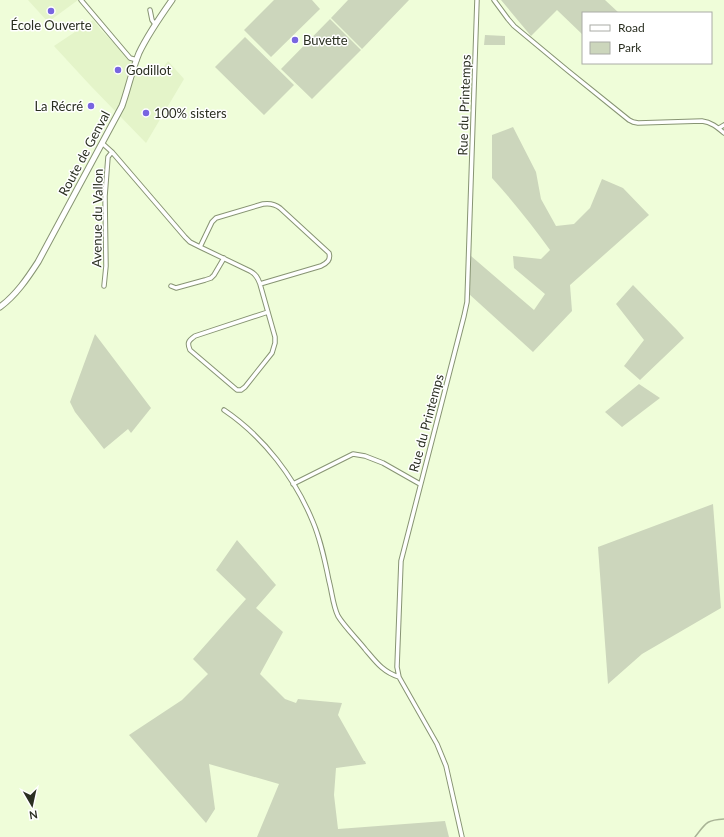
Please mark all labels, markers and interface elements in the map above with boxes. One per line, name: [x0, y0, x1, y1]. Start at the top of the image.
marker: École Ouverte: [46, 6, 56, 16]
legend: [582, 12, 712, 64]
place label: École Ouverte: [10, 17, 92, 33]
text: Road: [618, 20, 645, 35]
place label: Buvette: [303, 32, 348, 48]
marker: Buvette: [290, 35, 300, 45]
text: Park: [618, 40, 642, 55]
street label: Rue du Printemps: [454, 54, 474, 156]
place label: Godillot: [126, 62, 172, 78]
marker: Godillot: [113, 65, 123, 75]
place label: La Récré: [34, 98, 83, 114]
marker: La Récré: [86, 101, 96, 111]
place label: 100% sisters: [154, 105, 227, 121]
street label: Route de Genval: [55, 108, 113, 198]
marker: 100% sisters: [141, 108, 151, 118]
street label: Avenue du Vallon: [88, 168, 106, 268]
street label: Rue du Printemps: [405, 372, 447, 474]
north arrow: [12, 785, 52, 825]
text: N: [28, 808, 39, 822]

